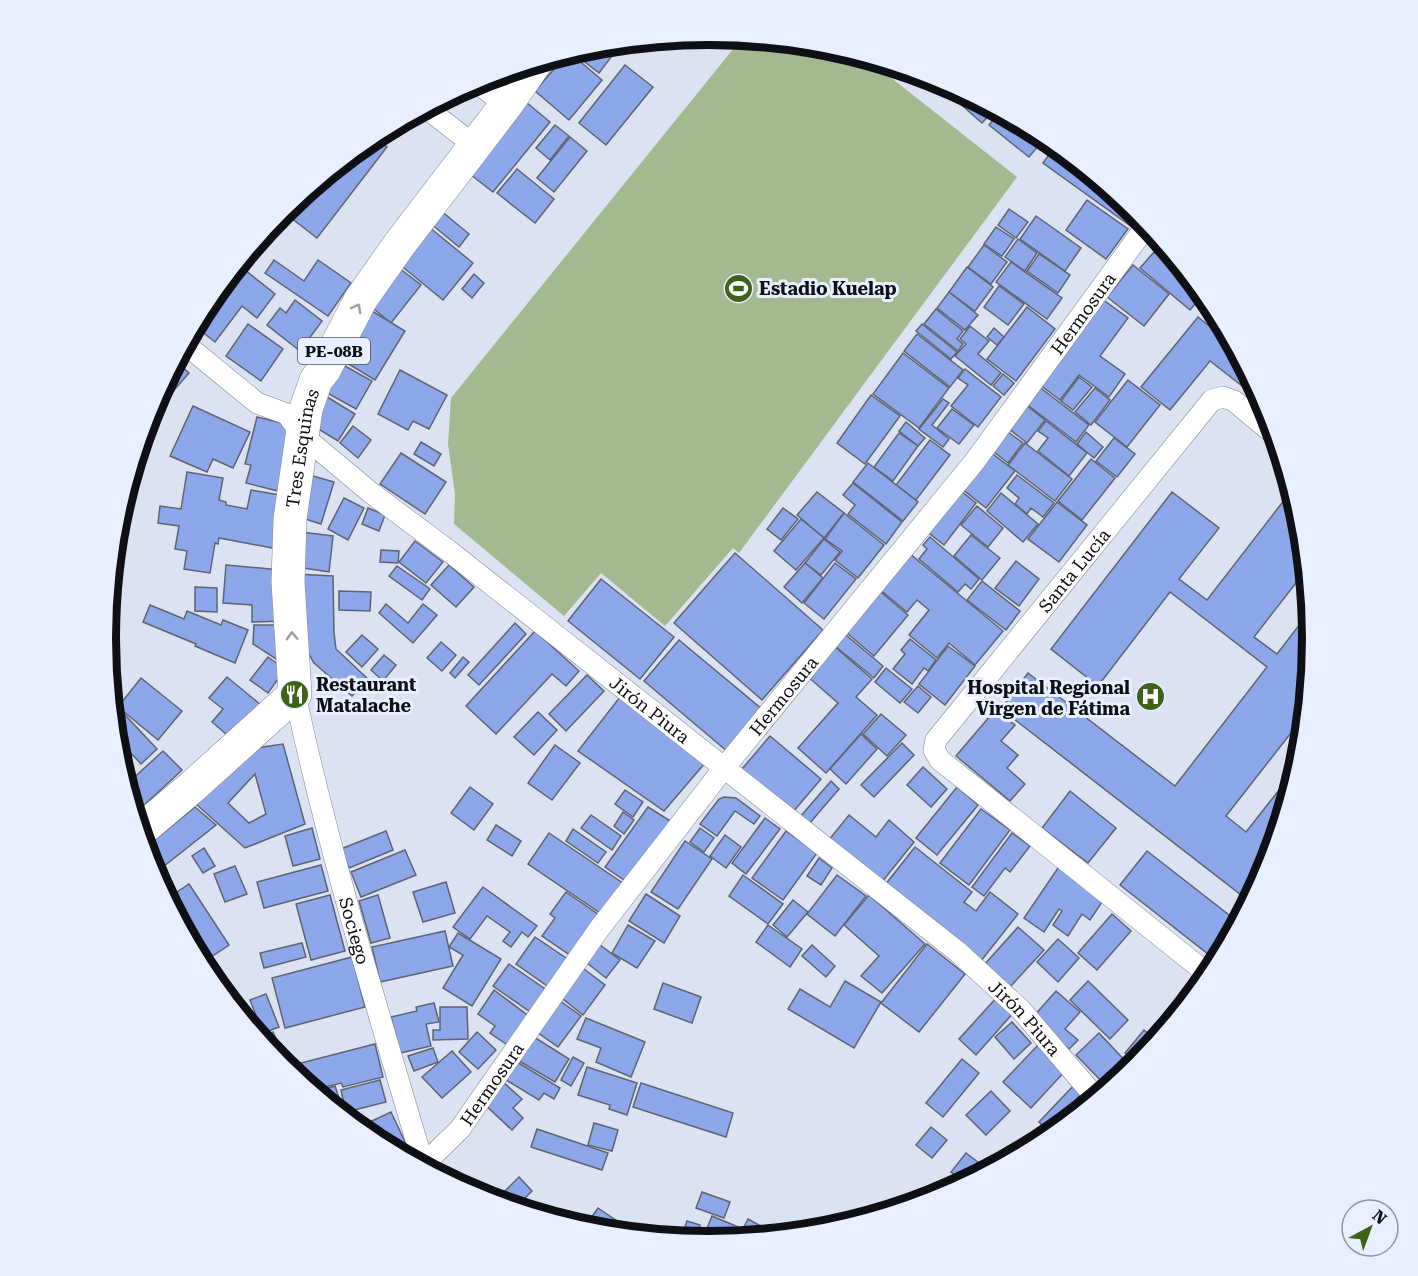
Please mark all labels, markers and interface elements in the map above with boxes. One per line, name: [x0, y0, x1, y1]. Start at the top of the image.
street label: Hermosura: [1046, 268, 1120, 358]
sports icon: Estadio Kuelap: [722, 272, 754, 304]
place label: Estadio Kuelap: [759, 278, 897, 299]
one-way arrow: [350, 303, 361, 314]
road number: PE-08B: [298, 338, 370, 364]
street label: Tres Esquinas: [281, 386, 323, 509]
street label: Santa Lucía: [1034, 524, 1114, 616]
one-way arrow: [285, 631, 298, 640]
street label: Hermosura: [745, 651, 822, 739]
street label: Jirón Piura: [606, 671, 694, 747]
place label: Restaurant Matalache: [316, 674, 416, 716]
place label: Hospital Regional Virgen de Fátima: [967, 677, 1130, 719]
restaurant icon: Restaurant Matalache: [279, 678, 311, 710]
hospital icon: Hospital Regional Virgen de Fátima: [1135, 681, 1167, 713]
street label: Sociego: [335, 895, 374, 967]
street label: Jirón Piura: [985, 975, 1066, 1060]
street label: Hermosura: [455, 1038, 528, 1129]
north arrow: [1340, 1198, 1400, 1258]
text: N: [1369, 1206, 1390, 1228]

